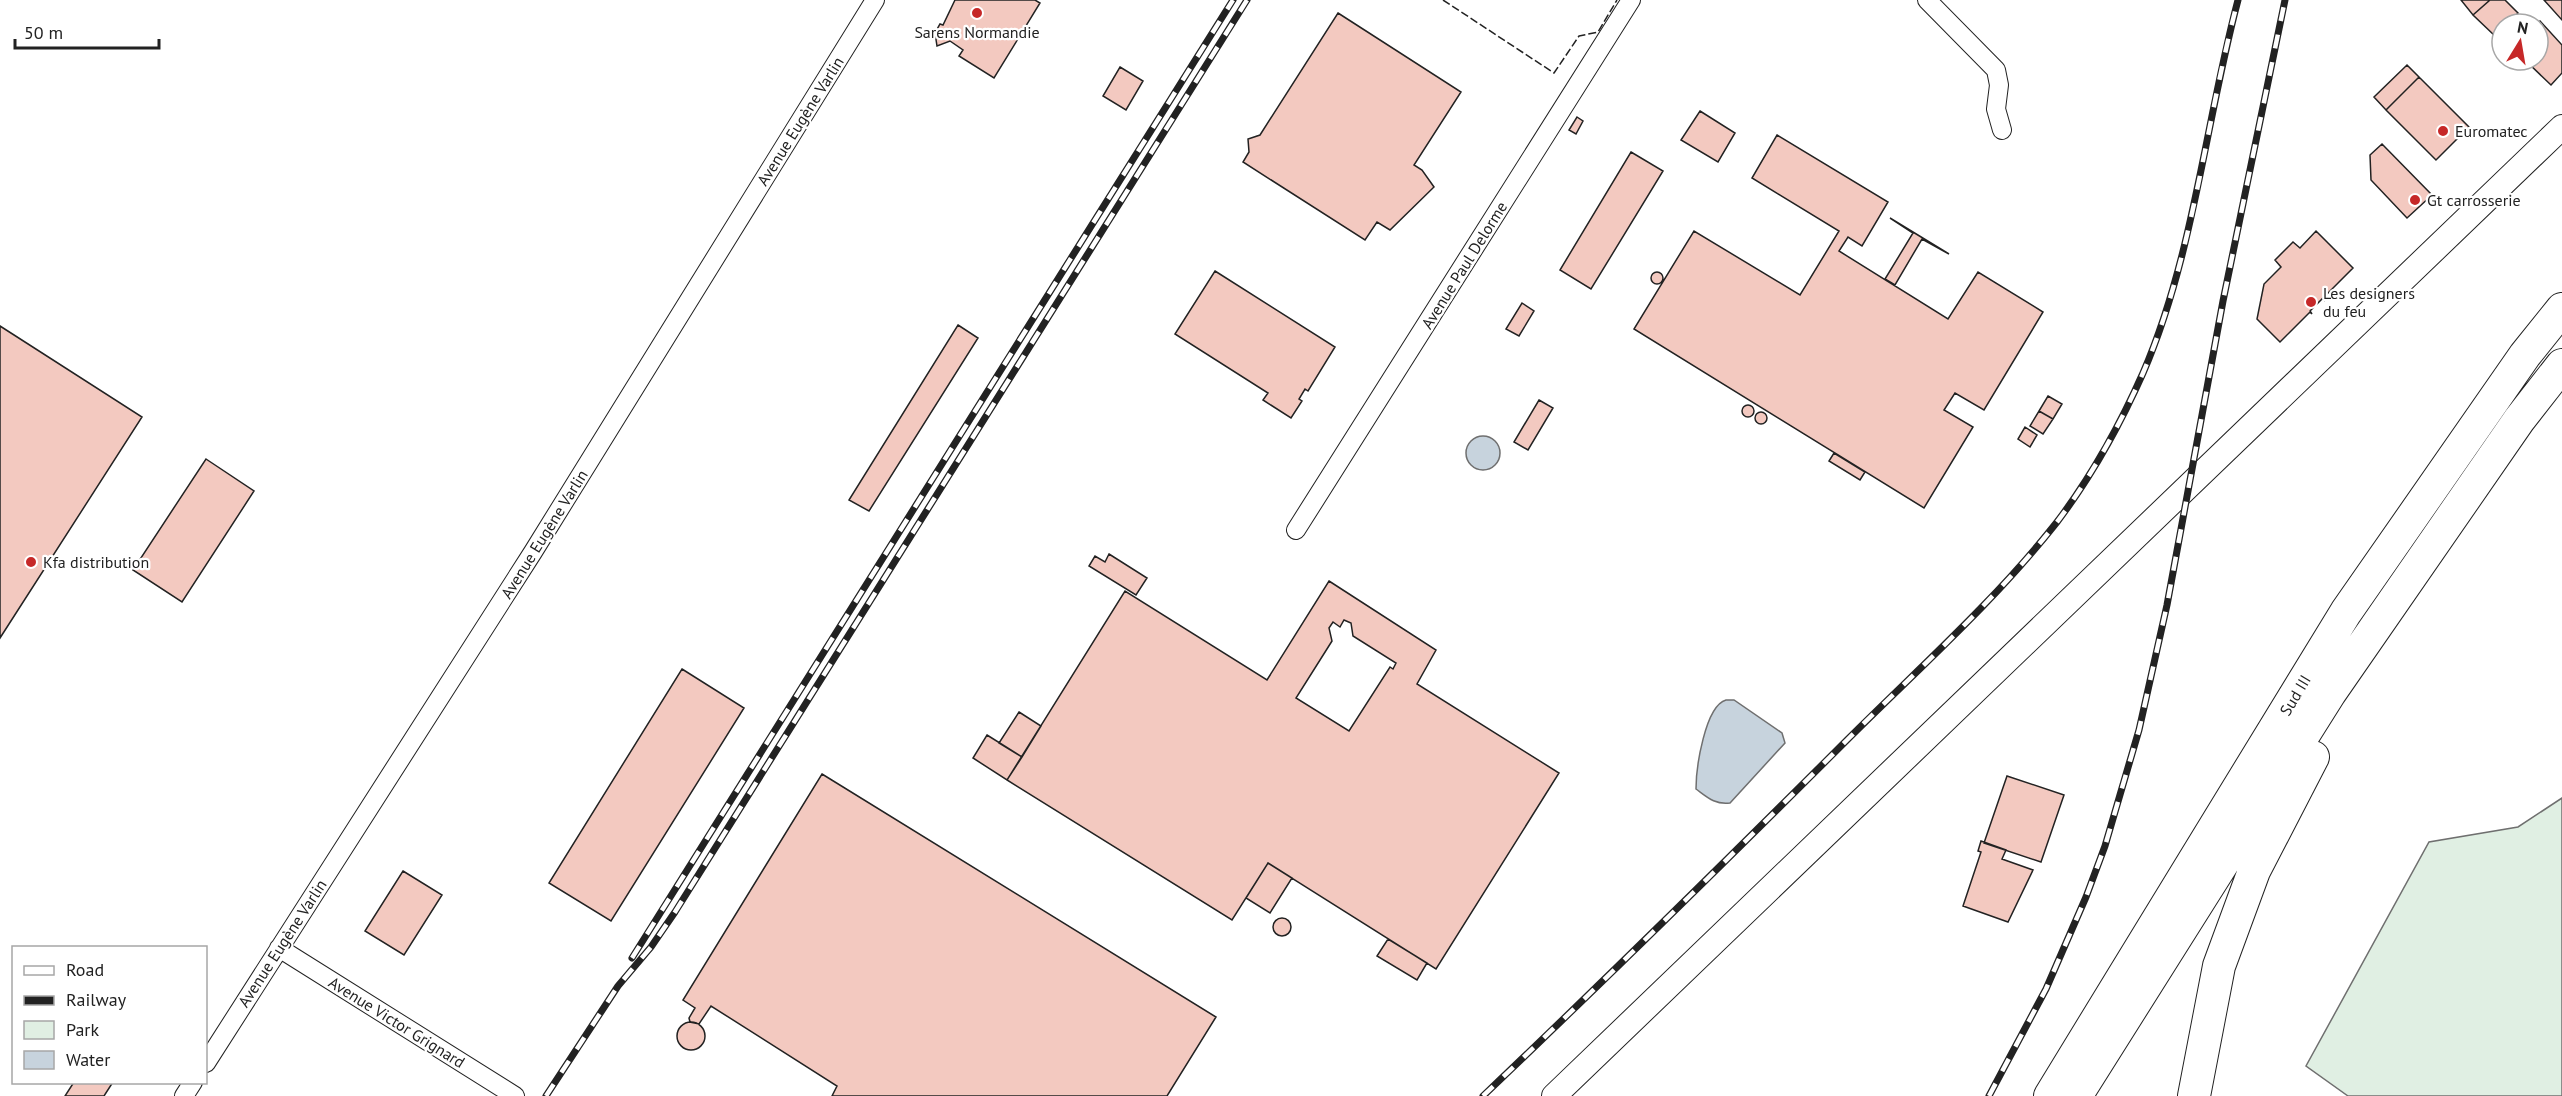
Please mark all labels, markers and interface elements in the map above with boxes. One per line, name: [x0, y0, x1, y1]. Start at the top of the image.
marker: Sarens Normandie: [970, 6, 984, 20]
scale bar: [15, 12, 159, 50]
north arrow: [2490, 12, 2550, 72]
text: N: [2516, 16, 2530, 38]
text: 50 m: [24, 21, 63, 44]
place label: Sarens Normandie: [914, 22, 1040, 42]
street label: Avenue Eugène Varlin: [752, 53, 848, 189]
place label: Euromatec: [2455, 121, 2528, 141]
marker: Euromatec: [2436, 124, 2450, 138]
place label: Gt carrosserie: [2427, 190, 2521, 210]
marker: Gt carrosserie: [2408, 193, 2422, 207]
street label: Avenue Paul Delorme: [1417, 198, 1511, 332]
place label: Les designers du feu: [2323, 283, 2415, 321]
marker: Les designers du feu: [2304, 295, 2318, 309]
street label: Avenue Eugène Varlin: [496, 466, 592, 602]
place label: Kfa distribution: [43, 552, 149, 572]
marker: Kfa distribution: [24, 555, 38, 569]
street label: Sud III: [2275, 671, 2315, 719]
street label: Avenue Eugène Varlin: [233, 875, 331, 1011]
legend: [12, 946, 207, 1084]
text: Road: [66, 958, 104, 981]
street label: Avenue Victor Grignard: [325, 972, 469, 1072]
text: Railway: [66, 988, 127, 1011]
text: Park: [66, 1018, 99, 1041]
text: Water: [66, 1048, 110, 1071]

